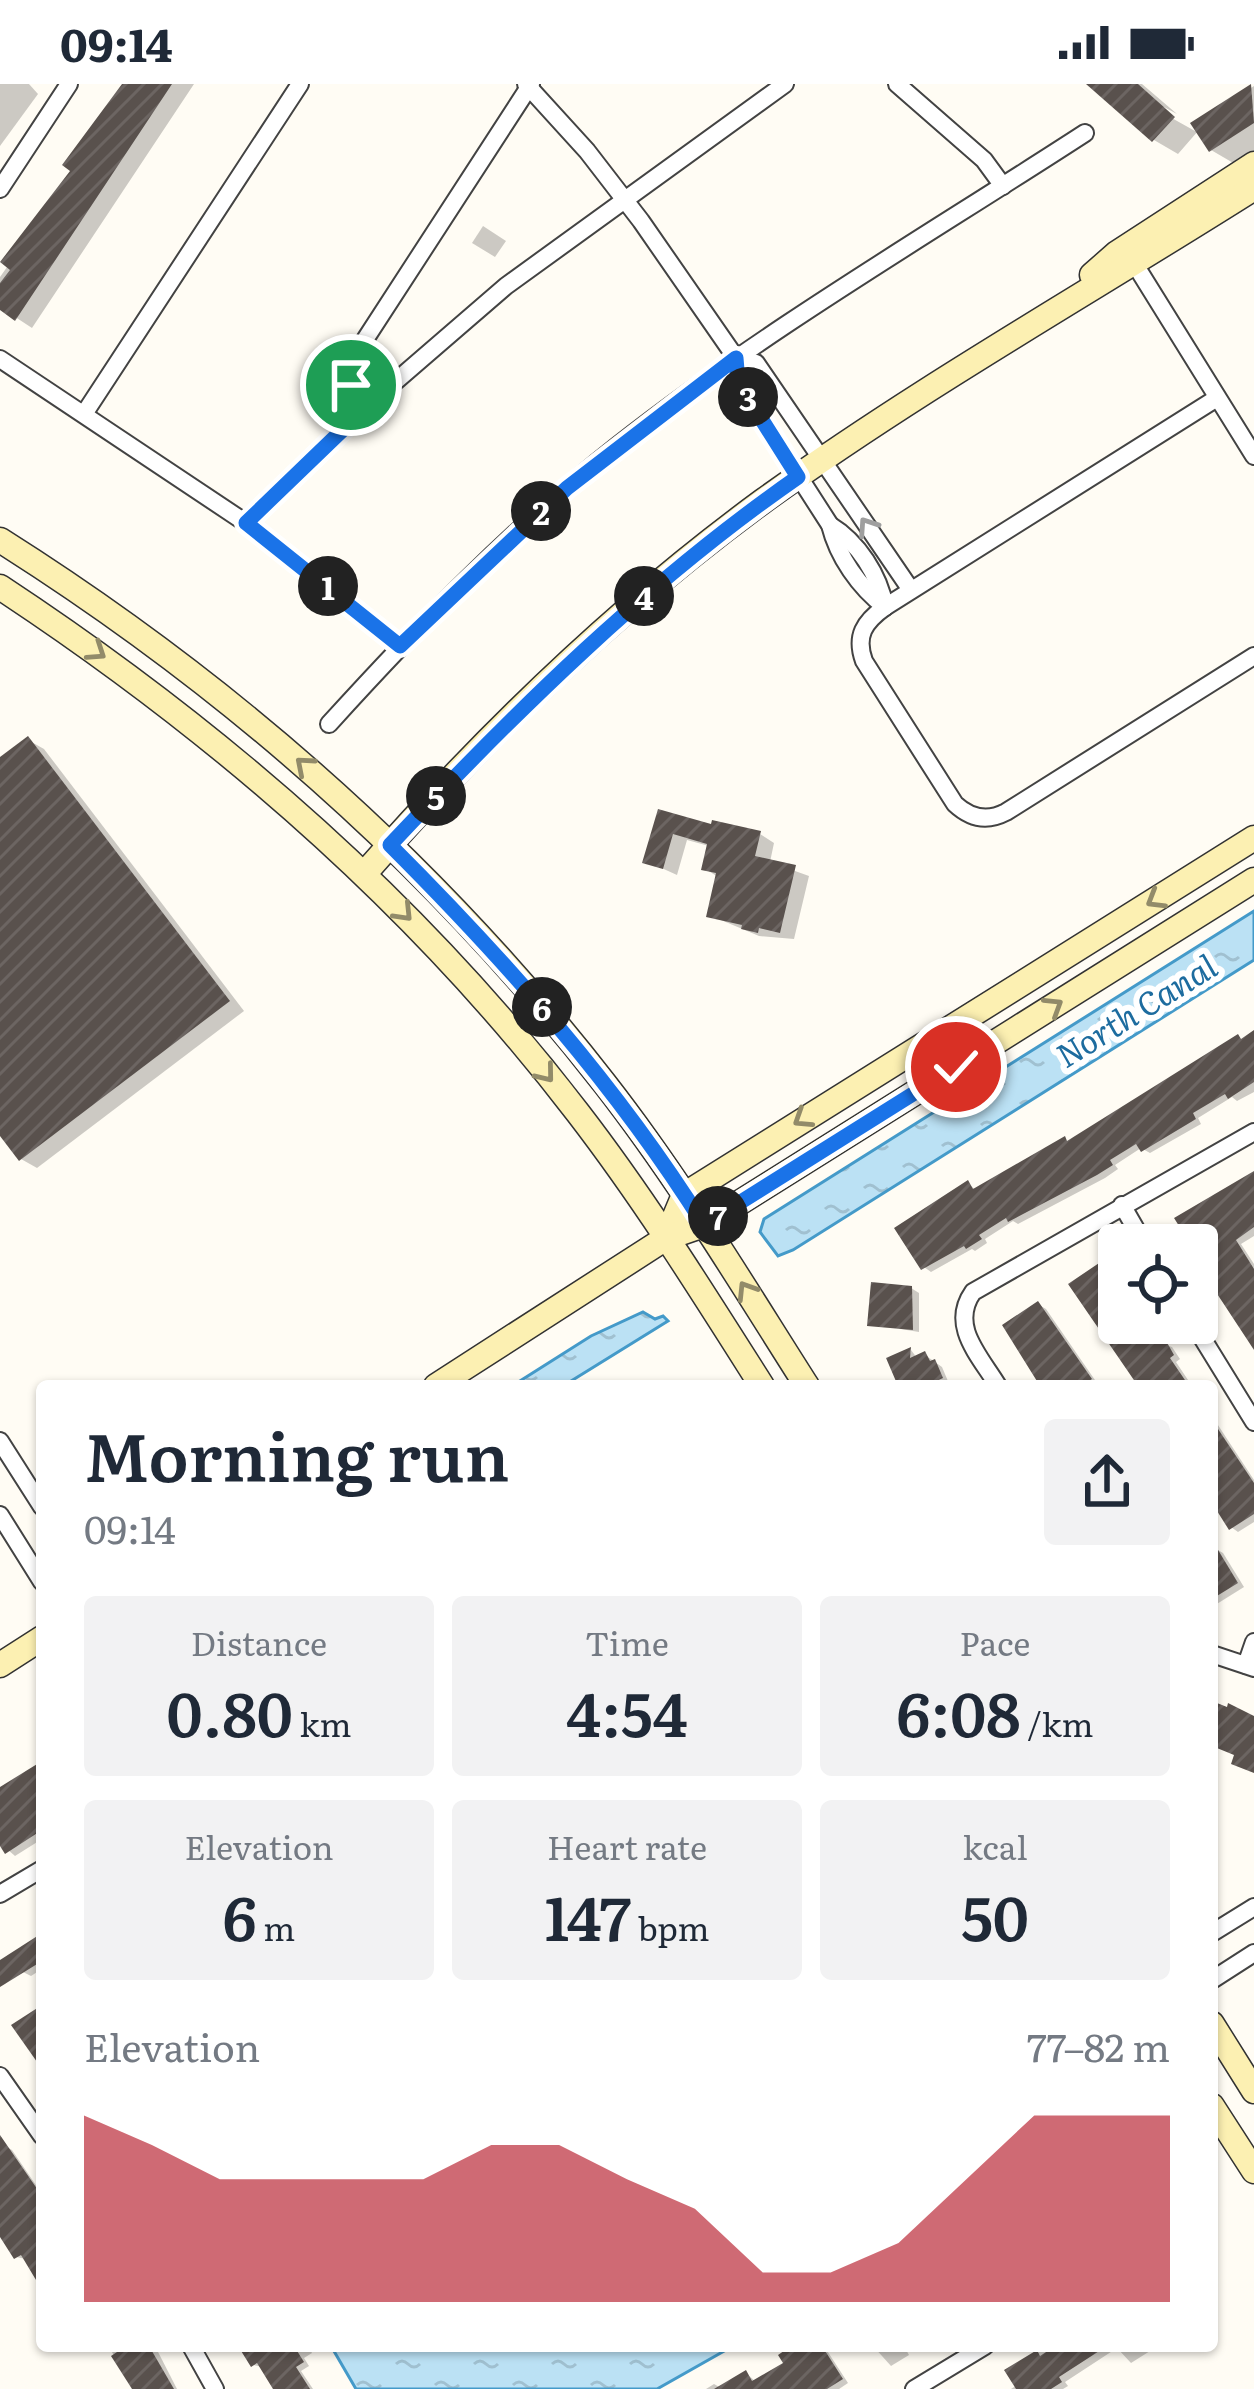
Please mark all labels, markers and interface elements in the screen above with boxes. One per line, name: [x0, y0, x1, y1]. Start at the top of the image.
text: 09:14: [60, 9, 173, 76]
pin: [300, 334, 402, 436]
icon: arrive: [318, 352, 384, 418]
pin: 3: [718, 367, 778, 427]
text: 3: [739, 372, 757, 421]
pin: 2: [511, 481, 571, 541]
text: 2: [532, 486, 550, 535]
one-way arrow: [859, 517, 881, 539]
pin: 1: [298, 556, 358, 616]
text: 1: [321, 561, 335, 610]
pin: 4: [614, 566, 674, 626]
text: 4: [634, 571, 654, 620]
one-way arrow: [84, 637, 106, 659]
one-way arrow: [297, 758, 318, 779]
pin: 5: [406, 766, 466, 826]
text: 5: [427, 771, 445, 820]
one-way arrow: [1146, 886, 1168, 908]
one-way arrow: [389, 899, 411, 921]
water label: North Canal: [1045, 940, 1226, 1078]
pin: 6: [512, 977, 572, 1037]
text: 6: [532, 982, 552, 1031]
one-way arrow: [1041, 998, 1063, 1020]
pin: [905, 1016, 1007, 1118]
icon: check: [923, 1034, 989, 1100]
one-way arrow: [532, 1060, 553, 1082]
one-way arrow: [794, 1104, 816, 1126]
pin: 7: [688, 1186, 748, 1246]
text: 7: [709, 1191, 727, 1240]
map controls: [1098, 1224, 1218, 1344]
button: locate: [1098, 1224, 1218, 1344]
one-way arrow: [738, 1281, 760, 1303]
text: Morning run: [84, 1404, 509, 1502]
button: share: [1044, 1419, 1170, 1545]
text: 09:14: [84, 1498, 176, 1556]
text: Distance: [191, 1617, 327, 1666]
text: Time: [585, 1617, 669, 1666]
text: Pace: [960, 1617, 1030, 1666]
text: 0.80: [167, 1666, 293, 1755]
text: 4:54: [566, 1666, 688, 1755]
text: 6:08: [897, 1666, 1021, 1755]
text: km: [293, 1698, 351, 1747]
text: /km: [1021, 1698, 1093, 1747]
text: Elevation: [184, 1821, 334, 1870]
text: Heart rate: [547, 1821, 707, 1870]
text: kcal: [962, 1821, 1028, 1870]
text: 6: [223, 1870, 257, 1959]
text: 147: [544, 1870, 631, 1959]
text: 50: [961, 1870, 1029, 1959]
text: m: [257, 1902, 295, 1951]
text: bpm: [631, 1902, 710, 1951]
text: Elevation: [84, 2016, 260, 2074]
text: 77–82 m: [1027, 2016, 1170, 2074]

